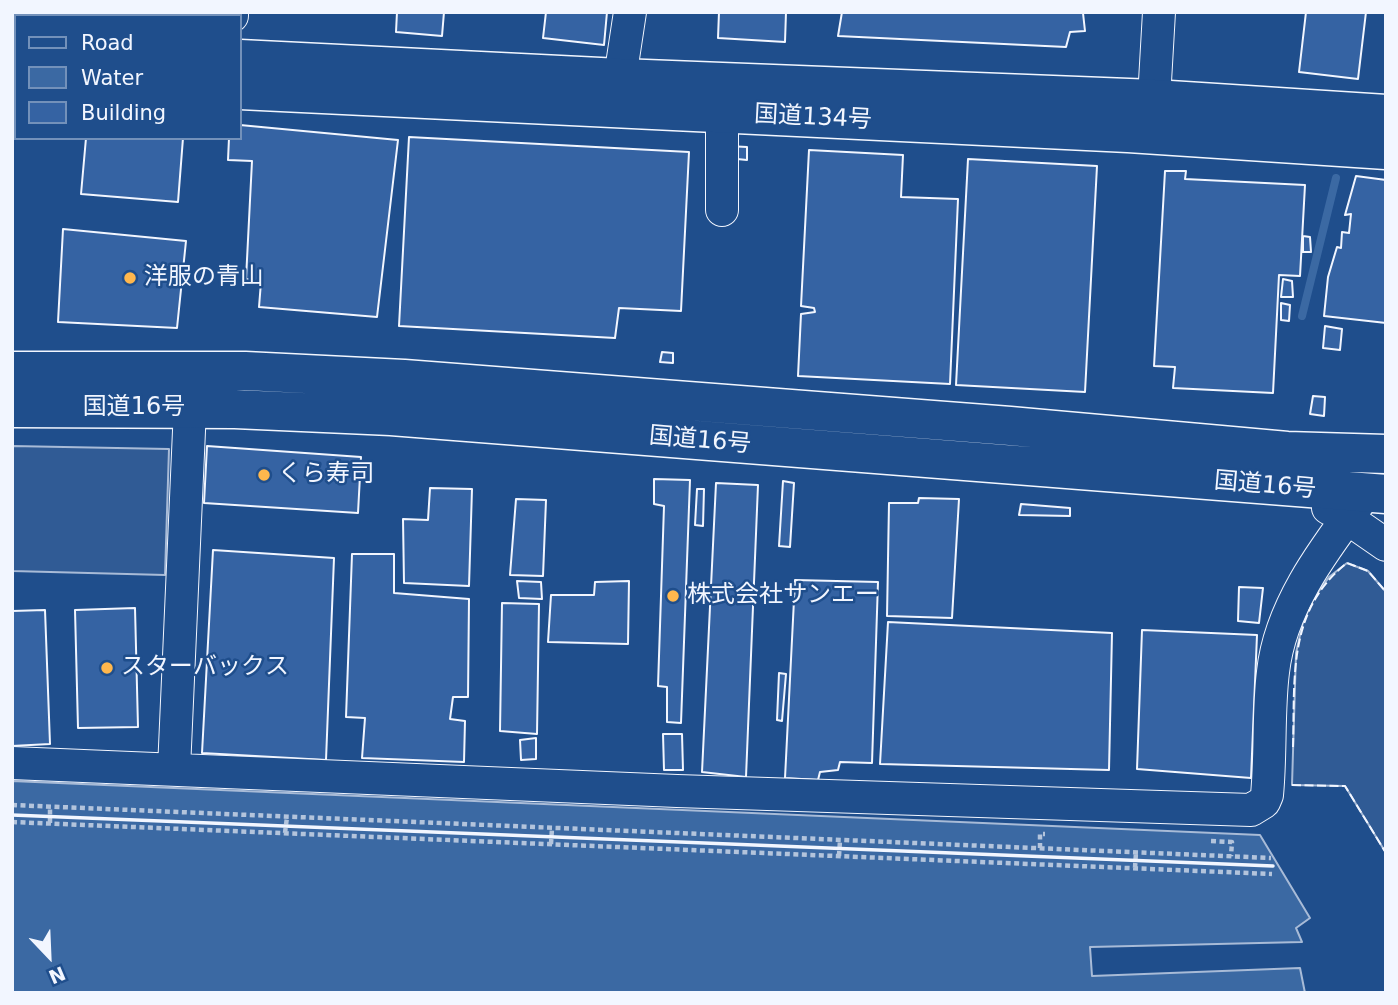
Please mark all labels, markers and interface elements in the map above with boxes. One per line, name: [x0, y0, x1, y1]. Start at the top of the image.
legend: [14, 14, 242, 140]
text: Road: [81, 31, 134, 55]
text: Water: [81, 66, 143, 90]
text: Building: [81, 101, 166, 125]
street label: 国道134号: [753, 101, 873, 135]
place label: 洋服の青山: [144, 264, 264, 292]
marker: 洋服の青山: [122, 270, 138, 286]
street label: 国道16号: [83, 394, 185, 422]
street label: 国道16号: [648, 422, 752, 460]
place label: くら寿司: [278, 461, 374, 489]
marker: くら寿司: [256, 467, 272, 483]
street label: 国道16号: [1213, 467, 1317, 505]
place label: 株式会社サンエー: [687, 582, 879, 610]
marker: 株式会社サンエー: [665, 588, 681, 604]
place label: スターバックス: [121, 654, 289, 682]
marker: スターバックス: [99, 660, 115, 676]
north arrow: [14, 921, 84, 991]
text: N: [46, 962, 69, 989]

